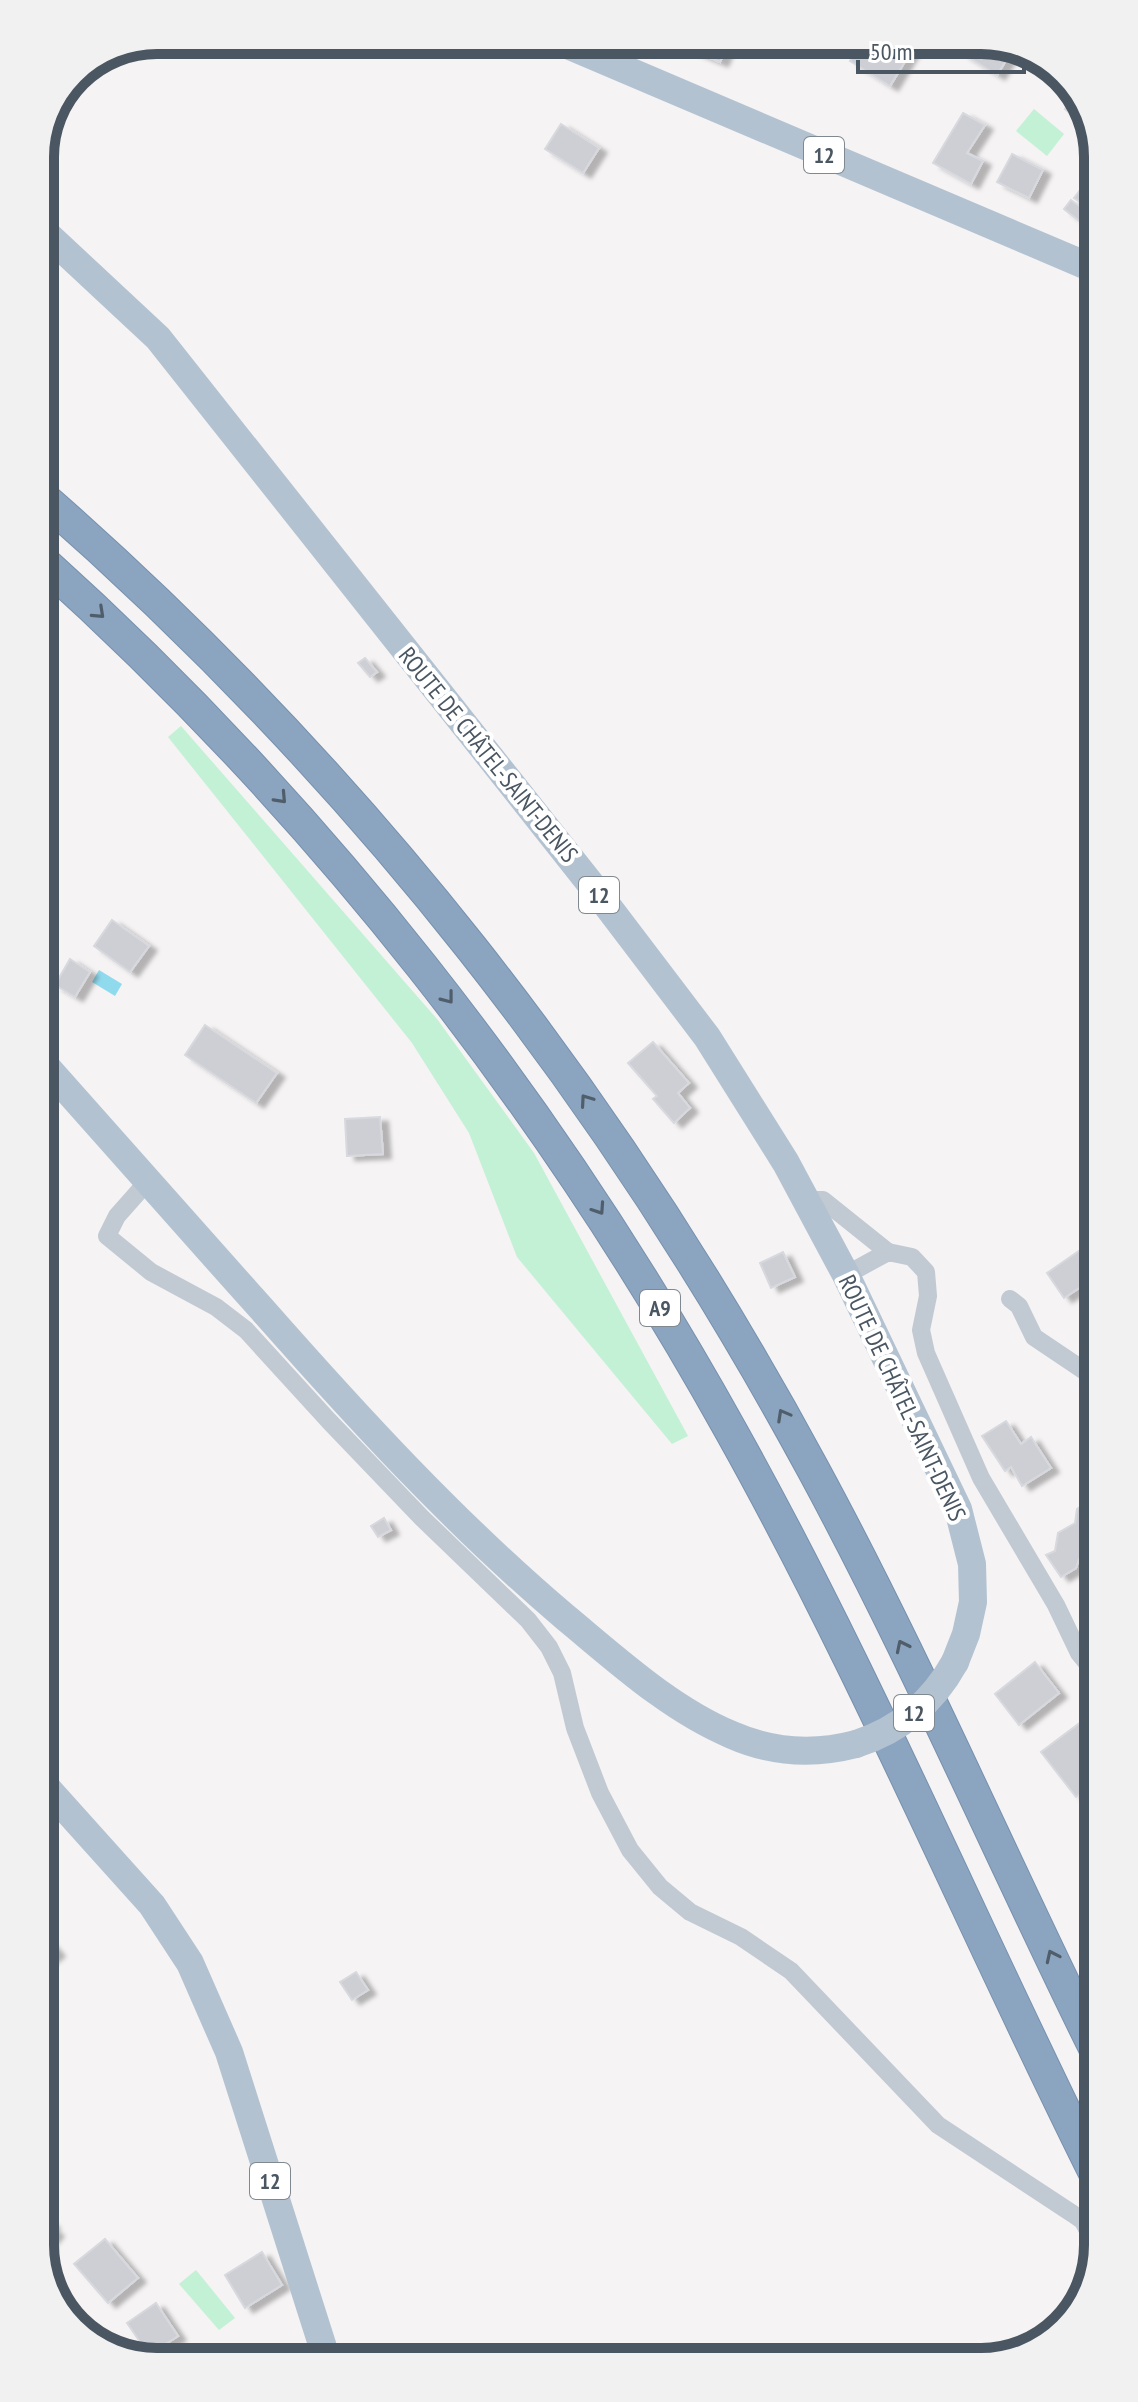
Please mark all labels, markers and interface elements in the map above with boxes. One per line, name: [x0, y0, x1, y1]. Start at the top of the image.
scale bar: [858, 24, 1024, 74]
text: 50 m: [870, 36, 912, 67]
road number: 12: [804, 137, 844, 173]
one-way arrow: [90, 603, 104, 618]
street label: ROUTE DE CHÂTEL-SAINT-DENIS: [392, 641, 585, 869]
one-way arrow: [271, 789, 285, 804]
road number: 12: [579, 877, 619, 913]
one-way arrow: [438, 989, 452, 1004]
one-way arrow: [581, 1094, 596, 1108]
one-way arrow: [589, 1201, 604, 1215]
street label: ROUTE DE CHÂTEL-SAINT-DENIS: [832, 1270, 973, 1526]
road number: A9: [640, 1290, 680, 1326]
one-way arrow: [777, 1409, 793, 1424]
one-way arrow: [896, 1640, 912, 1654]
road number: 12: [894, 1695, 934, 1731]
one-way arrow: [1046, 1950, 1062, 1964]
road number: 12: [250, 2163, 290, 2199]

